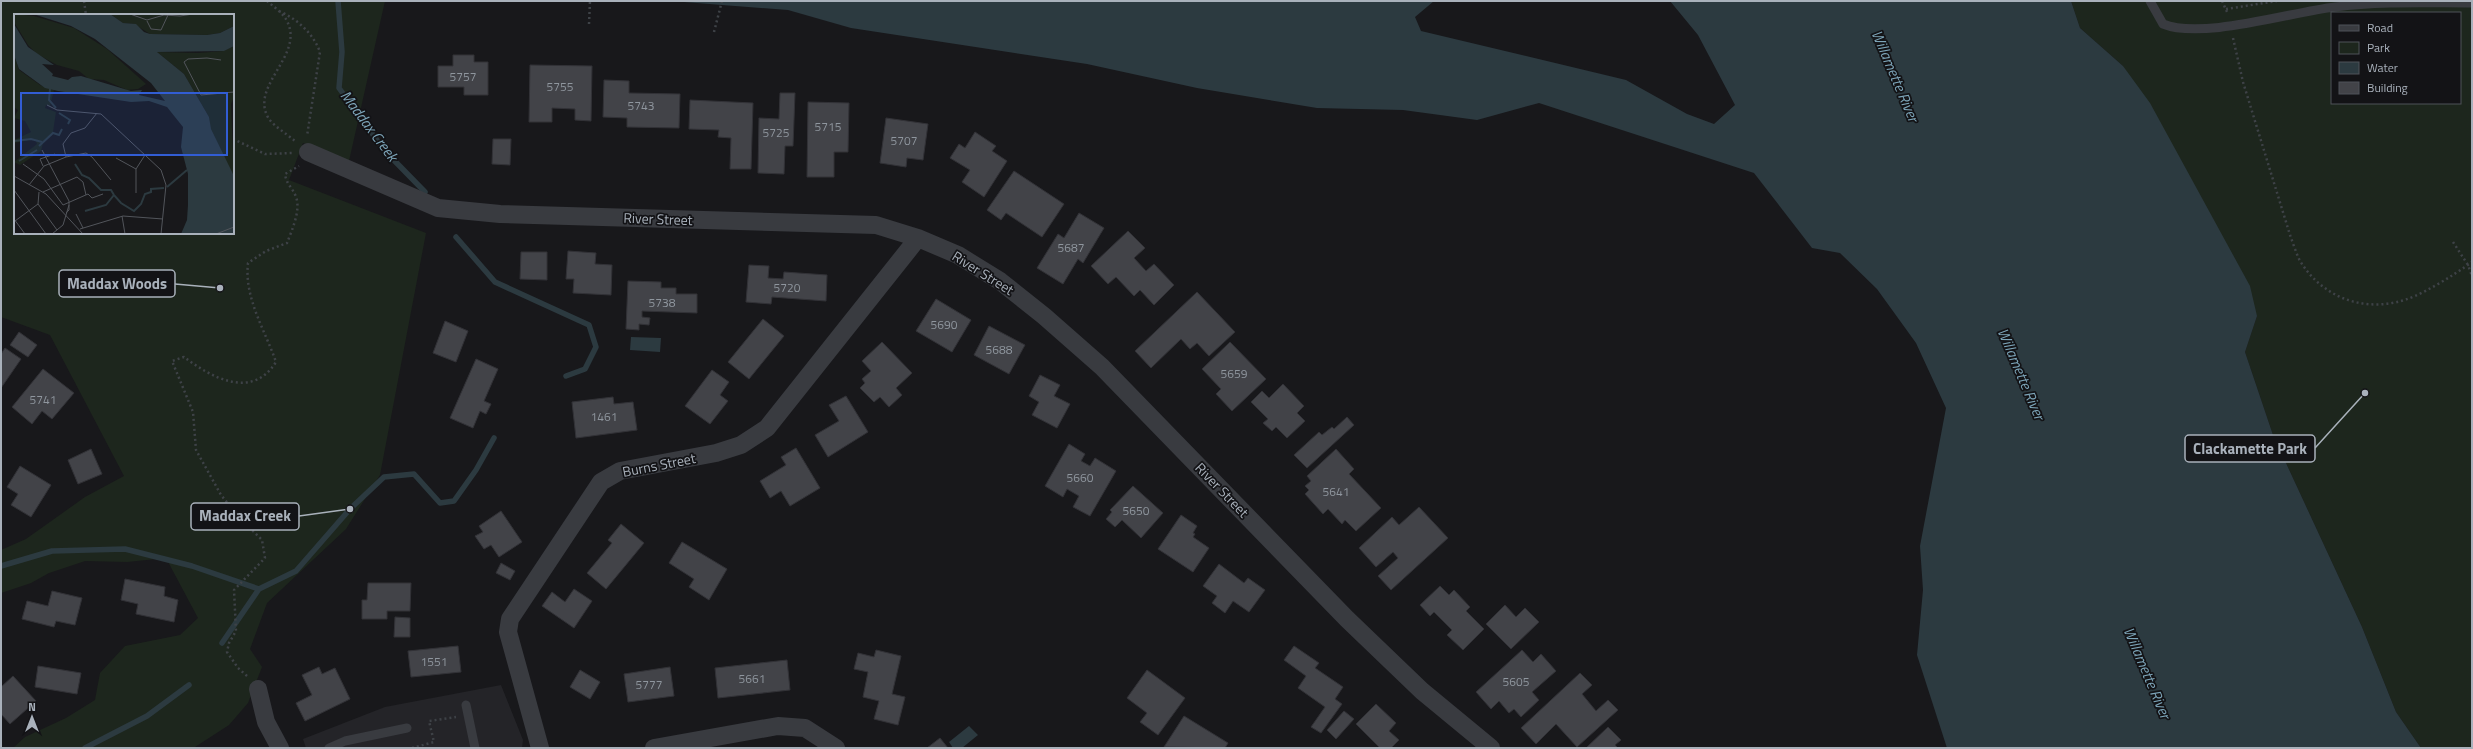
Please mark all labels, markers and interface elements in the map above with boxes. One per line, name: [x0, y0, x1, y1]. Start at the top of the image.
legend: [2331, 12, 2461, 104]
inset map: [14, 14, 234, 234]
text: Road: [2367, 18, 2393, 37]
water label: Willamette River: [1866, 26, 1926, 127]
text: Park: [2367, 38, 2390, 57]
text: Water: [2367, 58, 2398, 77]
house number: 5757: [450, 67, 476, 86]
house number: 5755: [547, 77, 574, 96]
text: Building: [2367, 78, 2408, 97]
water label: Maddax Creek: [335, 85, 405, 168]
house number: 5743: [628, 96, 654, 115]
house number: 5715: [815, 117, 842, 136]
house number: 5725: [763, 123, 790, 142]
house number: 5707: [891, 131, 917, 150]
street label: River Street: [623, 207, 693, 230]
house number: 5687: [1058, 238, 1084, 257]
street label: River Street: [948, 245, 1018, 300]
callout: Maddax Woods: [59, 270, 175, 297]
text: Maddax Woods: [67, 272, 167, 295]
house number: 5720: [774, 278, 801, 297]
house number: 5738: [649, 293, 676, 312]
house number: 5690: [931, 315, 958, 334]
water label: Willamette River: [1992, 324, 2052, 425]
house number: 5688: [986, 340, 1013, 359]
house number: 5659: [1221, 364, 1248, 383]
house number: 5741: [30, 390, 56, 409]
house number: 1461: [591, 407, 617, 426]
callout: Clackamette Park: [2185, 435, 2315, 462]
text: Clackamette Park: [2193, 437, 2307, 460]
street label: Burns Street: [621, 447, 697, 482]
street label: River Street: [1191, 457, 1254, 522]
house number: 5660: [1067, 468, 1094, 487]
house number: 5641: [1323, 482, 1349, 501]
house number: 5650: [1123, 501, 1150, 520]
callout: Maddax Creek: [191, 503, 299, 530]
text: Maddax Creek: [199, 504, 291, 527]
water label: Willamette River: [2118, 623, 2178, 724]
house number: 1551: [421, 652, 447, 671]
house number: 5661: [739, 669, 765, 688]
house number: 5605: [1503, 672, 1530, 691]
house number: 5777: [636, 675, 662, 694]
north arrow: [12, 697, 52, 737]
text: N: [28, 699, 36, 715]

